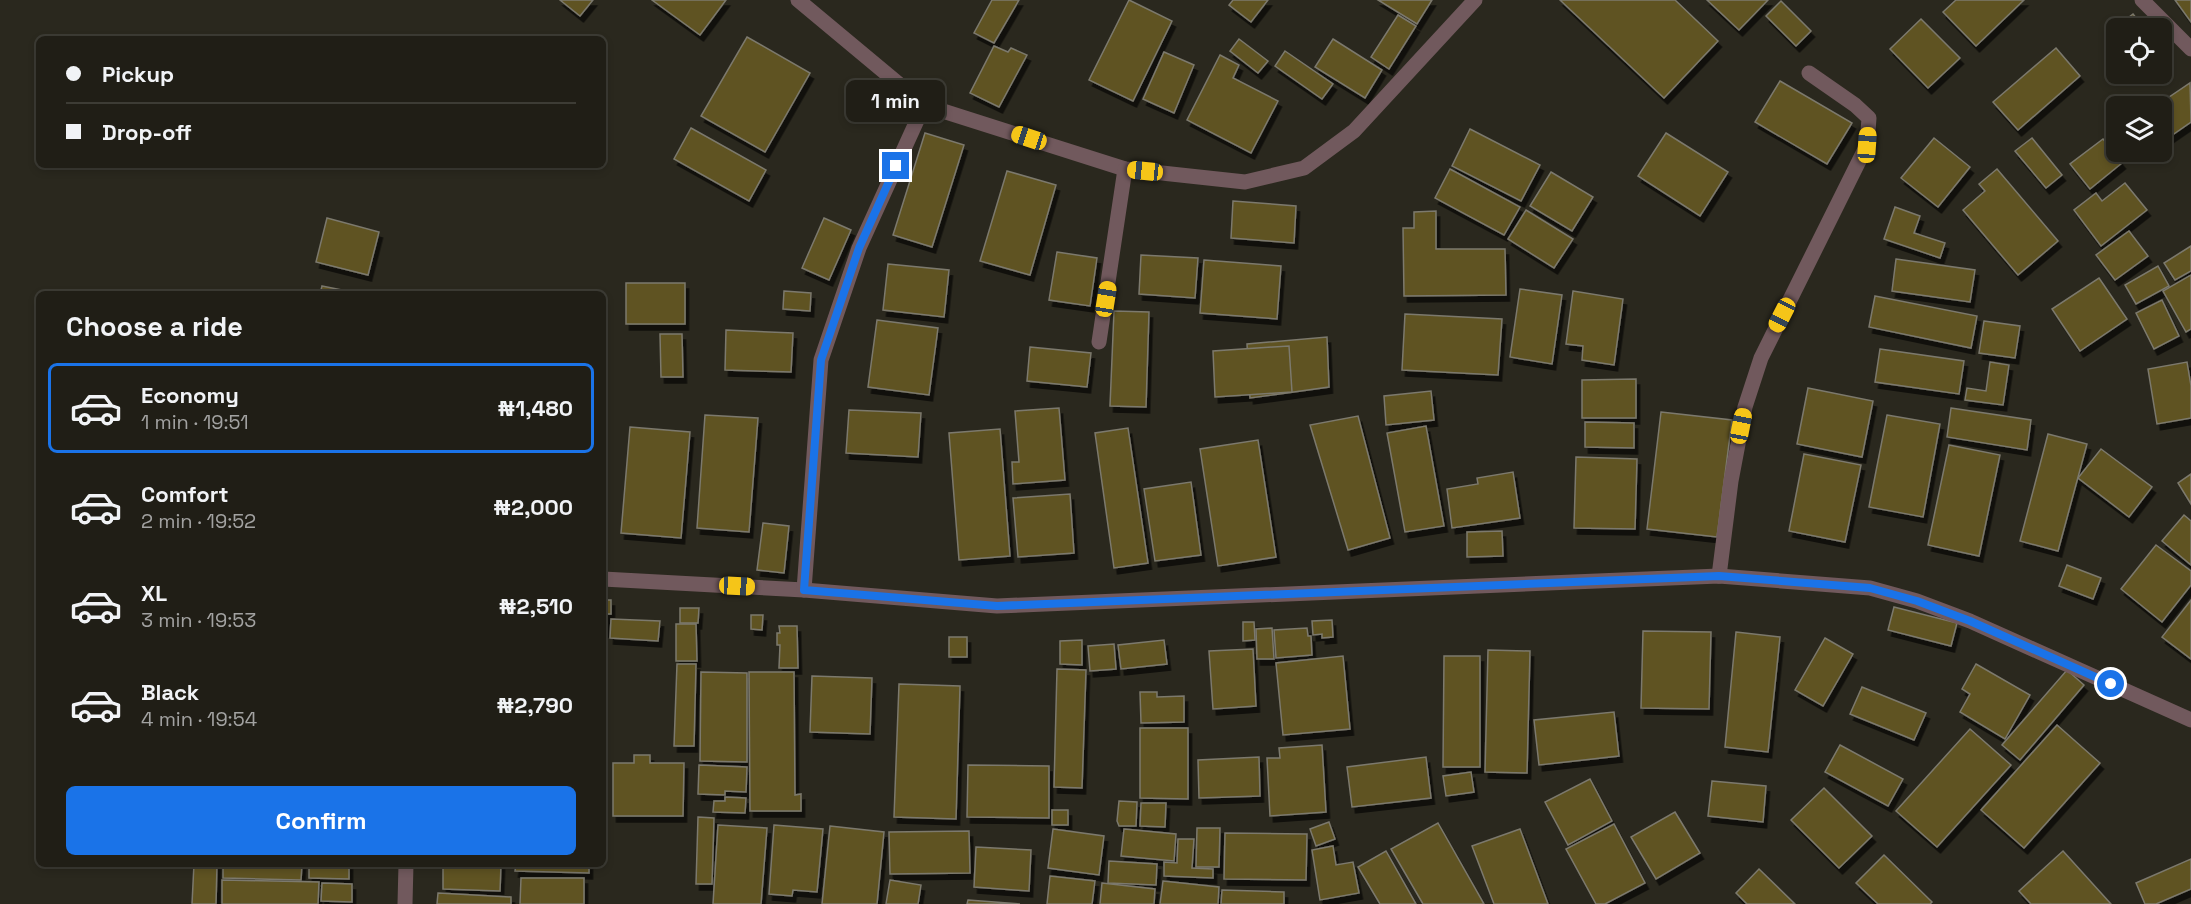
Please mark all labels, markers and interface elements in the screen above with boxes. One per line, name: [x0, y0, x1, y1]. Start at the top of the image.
map controls: [2106, 18, 2172, 162]
button: locate: [2106, 18, 2172, 84]
text: Pickup: [102, 60, 174, 88]
callout: 1 min: [846, 79, 946, 121]
text: 1 min: [871, 88, 920, 114]
button: layers: [2106, 96, 2172, 162]
text: Drop-off: [102, 118, 192, 146]
car: [1009, 124, 1049, 152]
car: [1857, 126, 1877, 164]
route end: [882, 152, 909, 179]
car: [1126, 160, 1164, 182]
car: [1094, 280, 1118, 318]
car: [1766, 295, 1798, 335]
text: Choose a ride: [66, 309, 243, 344]
icon: car: [69, 381, 123, 435]
text: Economy: [141, 381, 239, 409]
text: ₦1,480: [497, 394, 573, 422]
car: [1729, 407, 1753, 445]
text: 1 min · 19:51: [141, 409, 249, 435]
icon: car: [69, 480, 123, 534]
text: Comfort: [141, 480, 229, 508]
text: ₦2,000: [493, 493, 573, 521]
text: 2 min · 19:52: [141, 508, 256, 534]
car: [719, 576, 755, 596]
icon: car: [69, 579, 123, 633]
text: XL: [141, 579, 167, 607]
text: ₦2,510: [499, 592, 573, 620]
text: 3 min · 19:53: [141, 607, 256, 633]
route start: [2097, 670, 2124, 697]
icon: car: [69, 678, 123, 732]
text: Black: [141, 678, 199, 706]
text: ₦2,790: [496, 691, 573, 719]
text: 4 min · 19:54: [141, 706, 257, 732]
button: Confirm: [66, 786, 576, 855]

